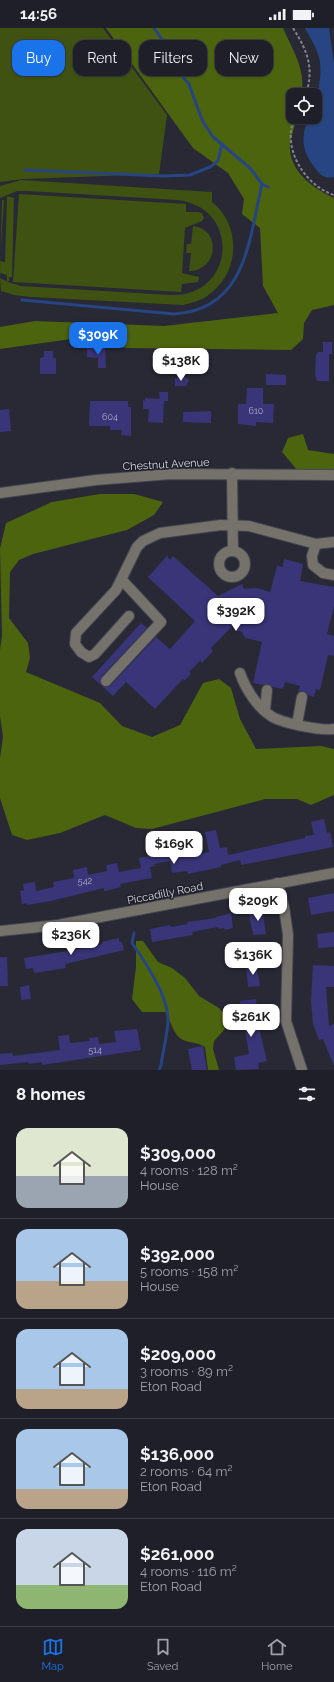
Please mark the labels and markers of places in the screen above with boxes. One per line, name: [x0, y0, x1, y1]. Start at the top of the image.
pin: $309K: [70, 322, 126, 356]
pin: $138K: [153, 348, 209, 382]
pin: $392K: [208, 598, 264, 632]
pin: $169K: [146, 831, 202, 865]
pin: $209K: [230, 888, 286, 922]
pin: $236K: [43, 922, 99, 956]
pin: $136K: [225, 942, 281, 976]
pin: $261K: [223, 1004, 279, 1038]

